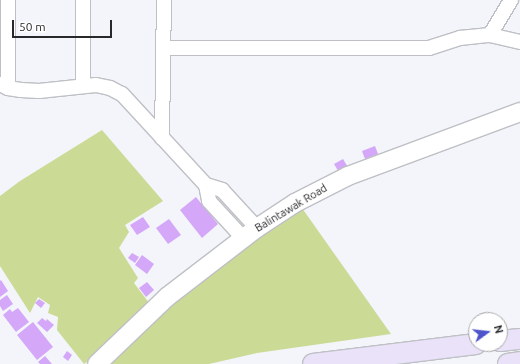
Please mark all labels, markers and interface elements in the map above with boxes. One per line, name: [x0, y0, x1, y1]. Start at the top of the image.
scale bar: [14, 12, 114, 38]
text: 50 m: [19, 20, 46, 33]
street label: Balintawak Road: [252, 181, 330, 235]
north arrow: [468, 312, 508, 352]
text: N: [492, 324, 505, 335]

